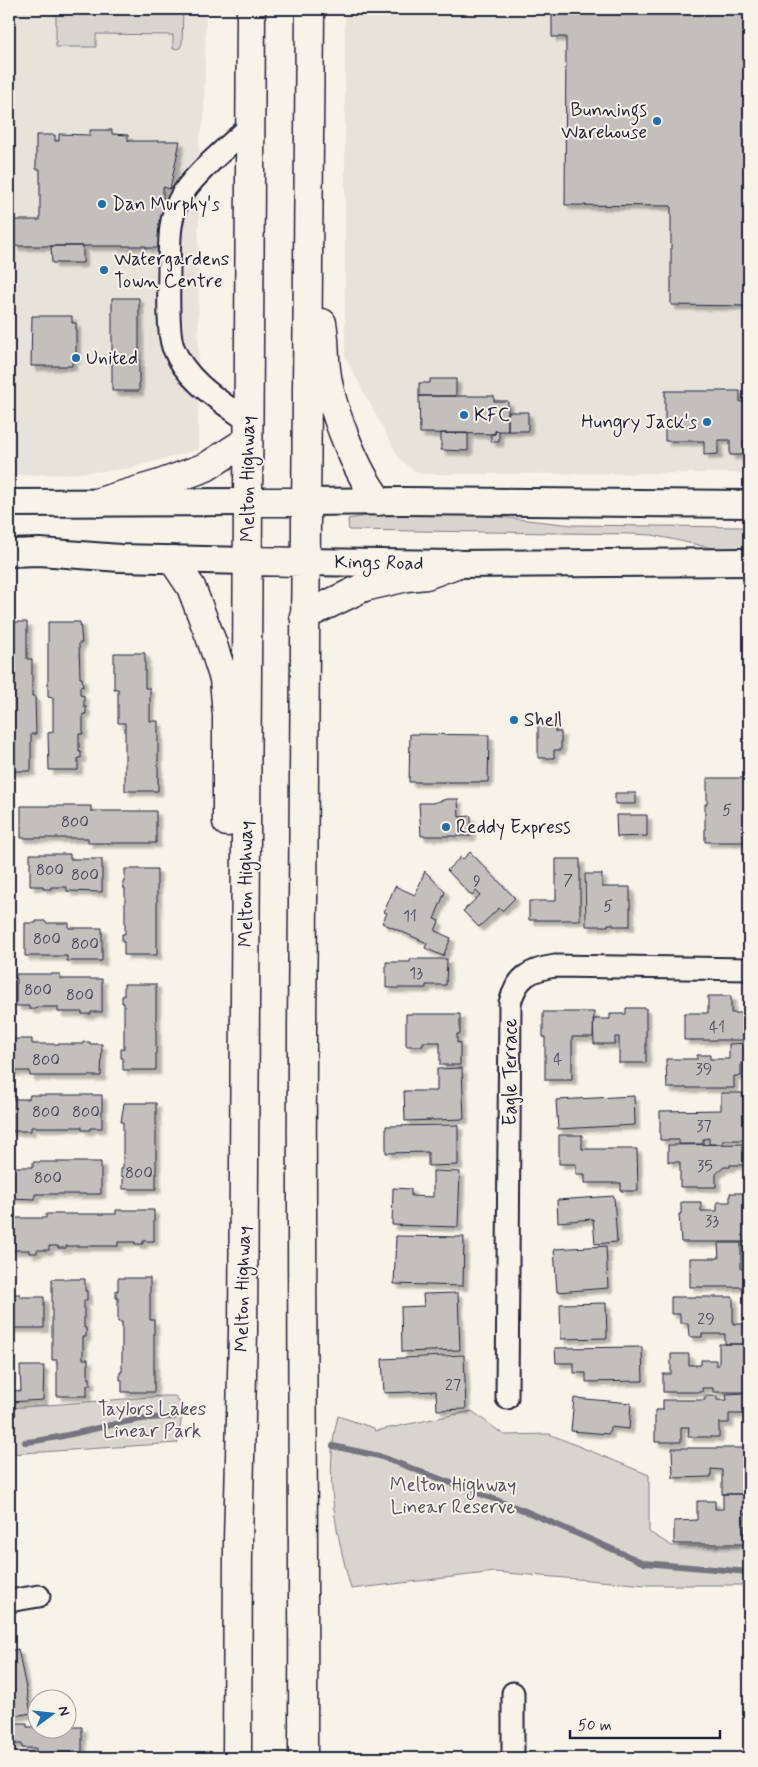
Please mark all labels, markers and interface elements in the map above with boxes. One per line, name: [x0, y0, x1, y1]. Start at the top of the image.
place label: Bunnings Warehouse: [561, 98, 647, 145]
marker: Bunnings Warehouse: [651, 115, 663, 127]
place label: Dan Murphy's: [112, 192, 220, 218]
marker: Dan Murphy's: [96, 198, 108, 210]
place label: Watergardens Town Centre: [114, 247, 229, 294]
marker: Watergardens Town Centre: [98, 264, 110, 276]
place label: United: [86, 346, 138, 371]
marker: United: [70, 352, 82, 364]
place label: KFC: [474, 403, 510, 428]
marker: KFC: [458, 409, 470, 421]
place label: Hungry Jack's: [581, 410, 698, 437]
street label: Melton Highway: [236, 416, 263, 542]
marker: Hungry Jack's: [701, 416, 713, 428]
street label: Kings Road: [334, 550, 424, 578]
place label: Shell: [524, 708, 562, 733]
marker: Shell: [508, 714, 520, 726]
house number: 5: [722, 800, 732, 821]
house number: 800: [61, 812, 89, 833]
place label: Reddy Express: [456, 815, 571, 841]
street label: Melton Highway: [234, 821, 261, 947]
marker: Reddy Express: [440, 821, 452, 833]
house number: 800: [36, 860, 64, 881]
house number: 800: [71, 865, 99, 886]
house number: 7: [563, 870, 573, 891]
house number: 9: [473, 871, 481, 892]
house number: 5: [603, 896, 613, 917]
house number: 11: [403, 906, 417, 927]
house number: 800: [33, 929, 61, 950]
house number: 800: [71, 934, 99, 955]
house number: 13: [409, 963, 423, 984]
house number: 800: [24, 980, 52, 1001]
house number: 800: [66, 985, 94, 1006]
house number: 41: [709, 1017, 725, 1038]
street label: Eagle Terrace: [498, 1018, 524, 1126]
house number: 4: [553, 1049, 563, 1070]
house number: 800: [32, 1050, 60, 1071]
house number: 39: [696, 1059, 712, 1080]
house number: 800: [32, 1102, 60, 1123]
house number: 800: [72, 1102, 100, 1123]
house number: 37: [696, 1116, 712, 1137]
house number: 35: [697, 1156, 713, 1177]
house number: 800: [125, 1163, 153, 1184]
house number: 800: [34, 1168, 62, 1189]
house number: 33: [705, 1211, 719, 1232]
street label: Melton Highway: [229, 1226, 259, 1353]
house number: 29: [697, 1309, 715, 1330]
house number: 27: [445, 1375, 461, 1396]
park label: Taylors Lakes Linear Park: [98, 1397, 206, 1444]
park label: Melton Highway Linear Reserve: [390, 1473, 516, 1520]
north arrow: [28, 1690, 78, 1740]
text: N: [54, 1704, 73, 1718]
scale bar: [570, 1707, 720, 1739]
text: 50 m: [578, 1716, 612, 1736]

